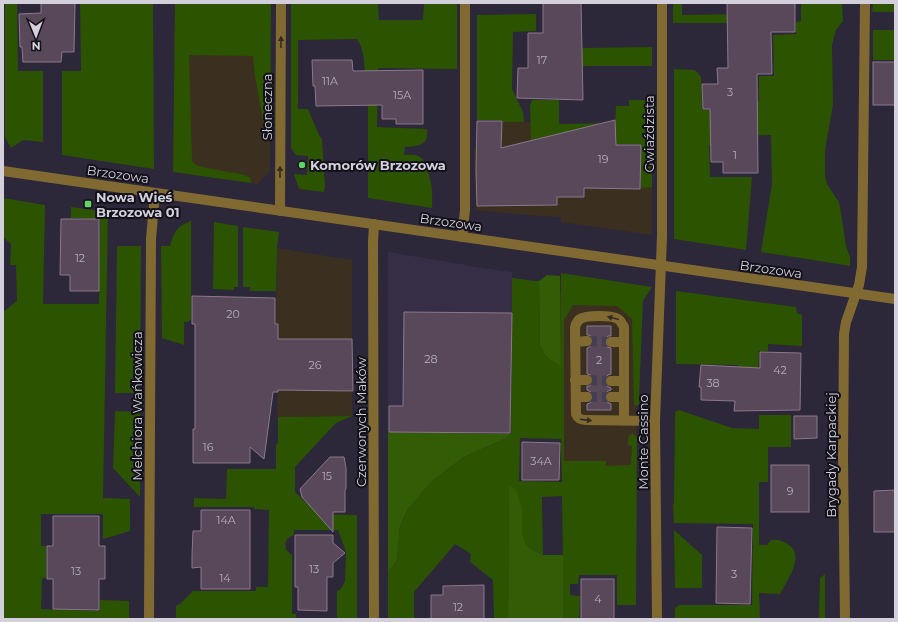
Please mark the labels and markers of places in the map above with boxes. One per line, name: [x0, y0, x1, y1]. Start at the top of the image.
place label: Komorów Brzozowa: [310, 157, 446, 173]
marker: Komorów Brzozowa: [297, 160, 307, 170]
place label: Nowa Wieś Brzozowa 01: [96, 189, 180, 220]
marker: Nowa Wieś Brzozowa 01: [83, 199, 93, 209]

